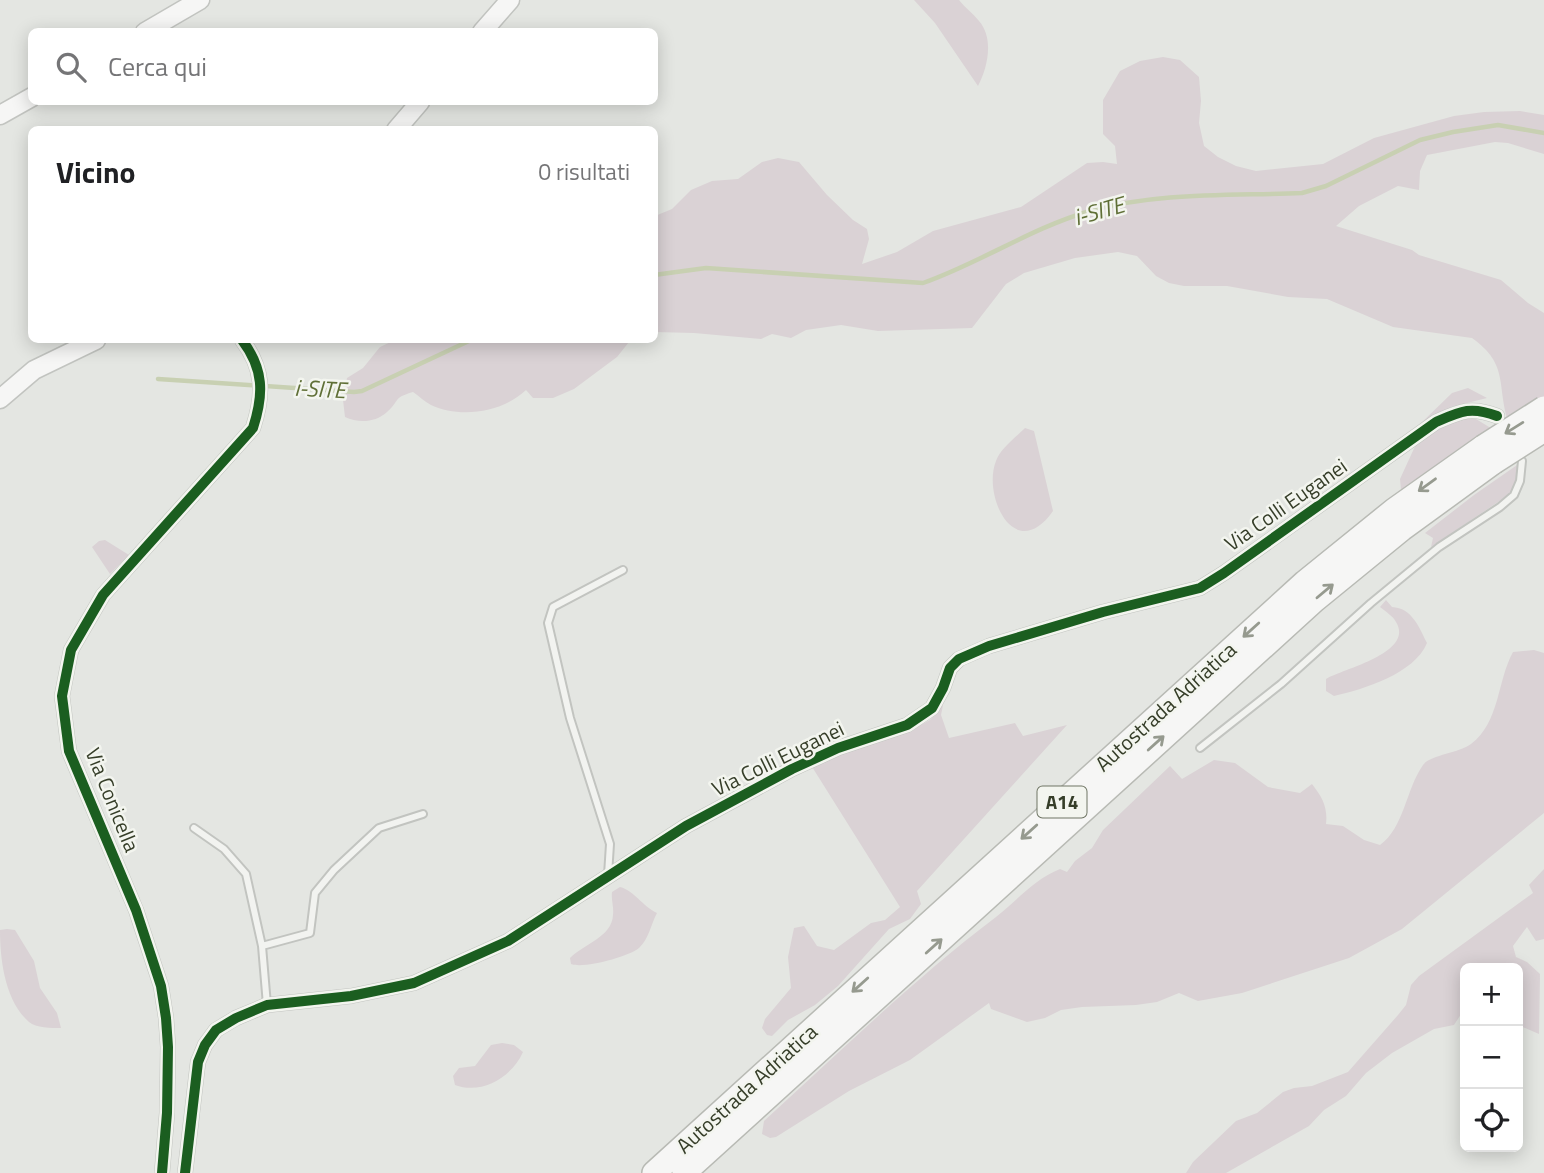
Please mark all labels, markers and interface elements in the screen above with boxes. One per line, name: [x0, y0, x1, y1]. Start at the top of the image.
search box: [28, 28, 658, 105]
text: Cerca qui: [108, 47, 207, 86]
icon: search: [52, 48, 90, 86]
text: Vicino: [56, 149, 136, 195]
text: 0 risultati: [538, 154, 630, 189]
water label: i-SITE: [1070, 186, 1131, 234]
water label: i-SITE: [294, 370, 350, 407]
one-way arrow: [1504, 421, 1524, 435]
street label: Via Colli Euganei: [1217, 450, 1353, 558]
one-way arrow: [1418, 478, 1437, 492]
one-way arrow: [1316, 583, 1334, 599]
one-way arrow: [1243, 621, 1260, 638]
street label: Autostrada Adriatica: [1087, 634, 1244, 779]
street label: Via Colli Euganei: [706, 712, 849, 804]
one-way arrow: [1147, 735, 1165, 751]
street label: Via Conicella: [77, 743, 149, 857]
road number: A14: [1038, 786, 1086, 818]
one-way arrow: [1020, 824, 1038, 840]
one-way arrow: [925, 938, 943, 954]
map controls: [1460, 963, 1523, 1152]
button: +: [1460, 963, 1523, 1026]
one-way arrow: [851, 977, 869, 993]
street label: Autostrada Adriatica: [668, 1016, 825, 1161]
button: −: [1460, 1026, 1523, 1089]
button: locate: [1460, 1089, 1523, 1152]

